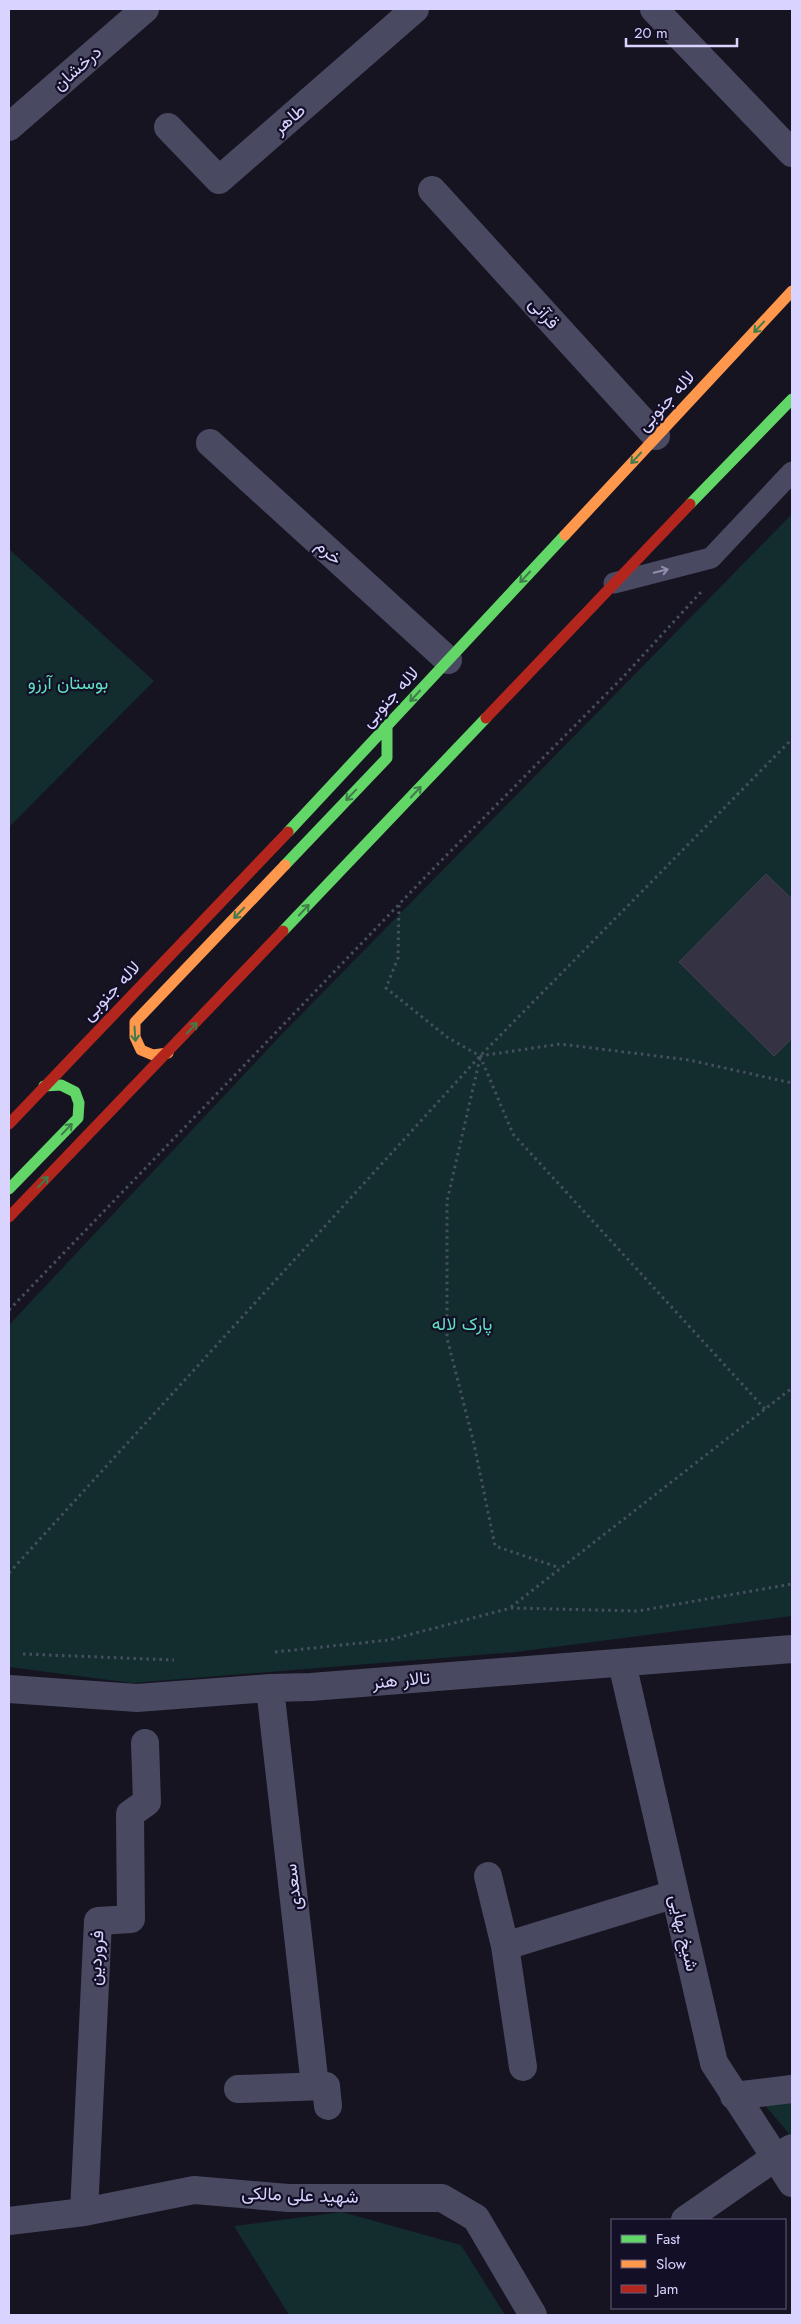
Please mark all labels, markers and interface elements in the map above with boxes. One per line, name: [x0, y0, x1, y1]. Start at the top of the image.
scale bar: [626, 15, 737, 47]
text: 20 m: [634, 22, 668, 44]
street label: درخشان: [47, 39, 107, 97]
street label: طاهر: [266, 97, 311, 141]
street label: قرآنی: [523, 291, 565, 335]
one-way arrow: [753, 320, 765, 333]
street label: لاله جنوبی: [631, 365, 701, 437]
one-way arrow: [630, 452, 642, 465]
street label: خرم: [310, 533, 348, 571]
one-way arrow: [652, 566, 668, 575]
one-way arrow: [519, 571, 531, 584]
street label: لاله جنوبی: [355, 661, 425, 733]
park label: بوستان آرزو: [28, 670, 108, 696]
one-way arrow: [409, 690, 421, 703]
one-way arrow: [410, 785, 422, 798]
one-way arrow: [345, 789, 357, 802]
one-way arrow: [298, 903, 310, 916]
one-way arrow: [233, 907, 245, 919]
street label: لاله جنوبی: [76, 955, 146, 1027]
one-way arrow: [186, 1021, 198, 1034]
one-way arrow: [131, 1025, 140, 1041]
one-way arrow: [61, 1123, 73, 1136]
one-way arrow: [37, 1176, 49, 1189]
park label: پارک لاله: [432, 1311, 492, 1337]
street label: تالار هنر: [370, 1665, 431, 1696]
street label: سعدی: [277, 1862, 309, 1912]
street label: شیخ بهایی: [663, 1892, 705, 1974]
street label: فروردین: [82, 1930, 110, 1986]
street label: شهید علی مالکی: [241, 2180, 359, 2210]
legend: [611, 2219, 786, 2309]
text: Fast: [656, 2228, 680, 2250]
text: Slow: [656, 2253, 687, 2275]
text: Jam: [654, 2278, 679, 2300]

